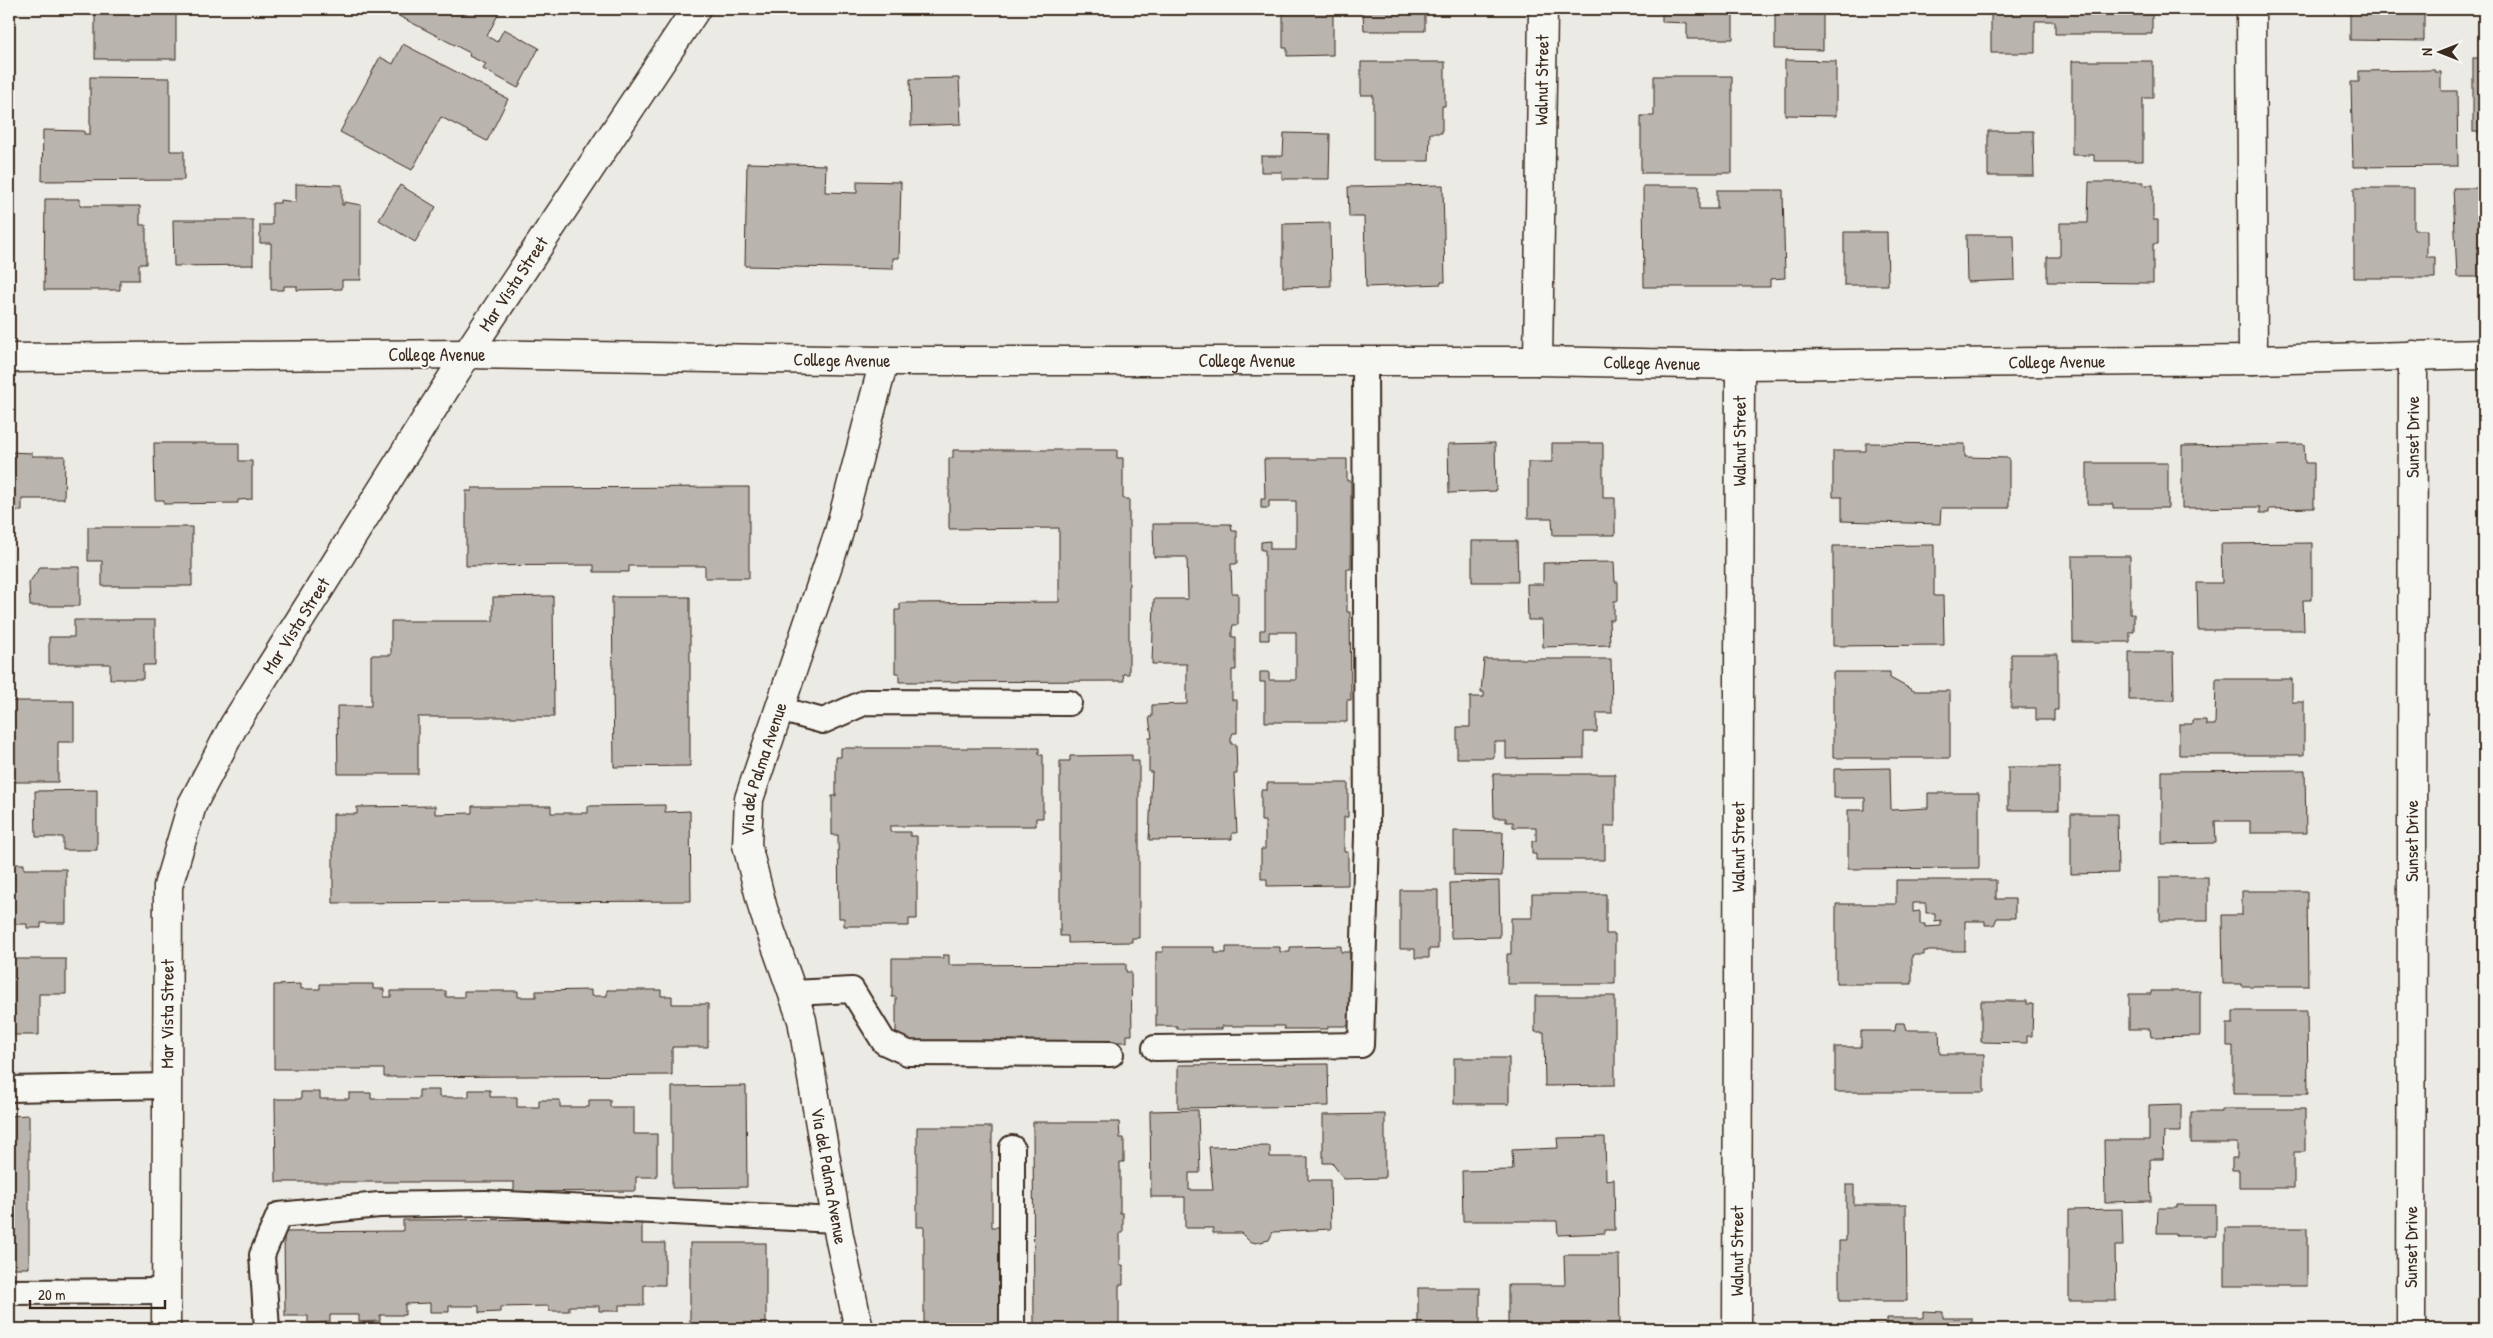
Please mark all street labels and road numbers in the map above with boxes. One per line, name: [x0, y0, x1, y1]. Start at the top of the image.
street label: Walnut Street: [1528, 34, 1555, 125]
street label: Mar Vista Street: [472, 231, 554, 336]
street label: College Avenue: [388, 342, 486, 367]
street label: College Avenue: [793, 346, 890, 373]
street label: College Avenue: [1198, 348, 1295, 373]
street label: College Avenue: [2008, 348, 2106, 374]
street label: College Avenue: [1603, 349, 1701, 376]
street label: Walnut Street: [1727, 395, 1752, 486]
street label: Sunset Drive: [2400, 396, 2425, 478]
street label: Mar Vista Street: [256, 572, 336, 678]
street label: Via del Palma Avenue: [734, 699, 793, 837]
street label: Sunset Drive: [2399, 800, 2424, 882]
street label: Walnut Street: [1725, 801, 1751, 892]
street label: Mar Vista Street: [154, 958, 180, 1069]
street label: Via del Palma Avenue: [805, 1106, 854, 1246]
street label: Walnut Street: [1724, 1205, 1749, 1296]
street label: Sunset Drive: [2398, 1206, 2423, 1288]

